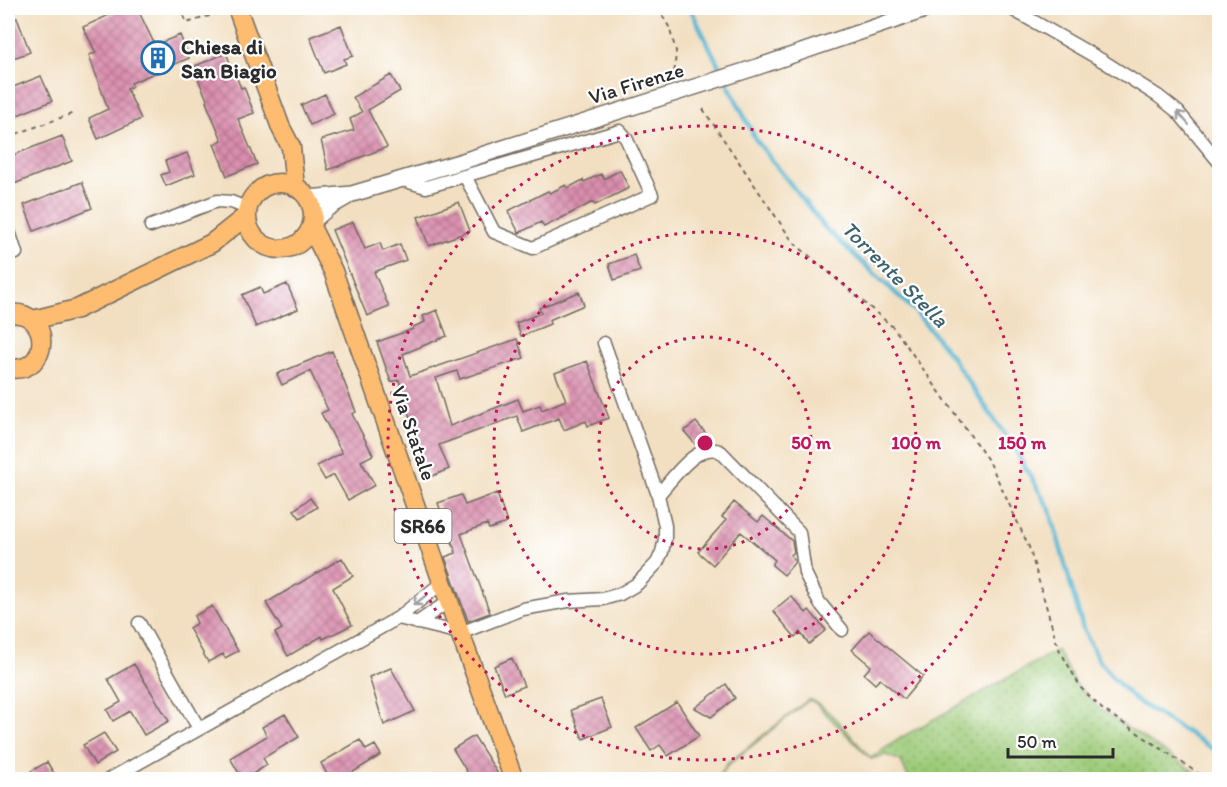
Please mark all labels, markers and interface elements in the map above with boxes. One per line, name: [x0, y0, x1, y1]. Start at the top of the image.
place label: Chiesa di San Biagio: [181, 34, 277, 84]
building icon: Chiesa di San Biagio: [140, 40, 176, 76]
street label: Via Firenze: [585, 57, 687, 109]
one-way arrow: [1176, 110, 1189, 126]
water label: Torrente Stella: [836, 215, 955, 334]
street label: Via Statale: [386, 383, 442, 483]
text: 50 m: [791, 432, 832, 454]
text: 100 m: [891, 432, 942, 454]
text: 150 m: [998, 432, 1047, 454]
centre of rings: [695, 433, 715, 453]
road number: SR66: [394, 509, 452, 543]
one-way arrow: [412, 593, 428, 606]
scale bar: [1008, 721, 1113, 759]
text: 50 m: [1017, 731, 1057, 753]

